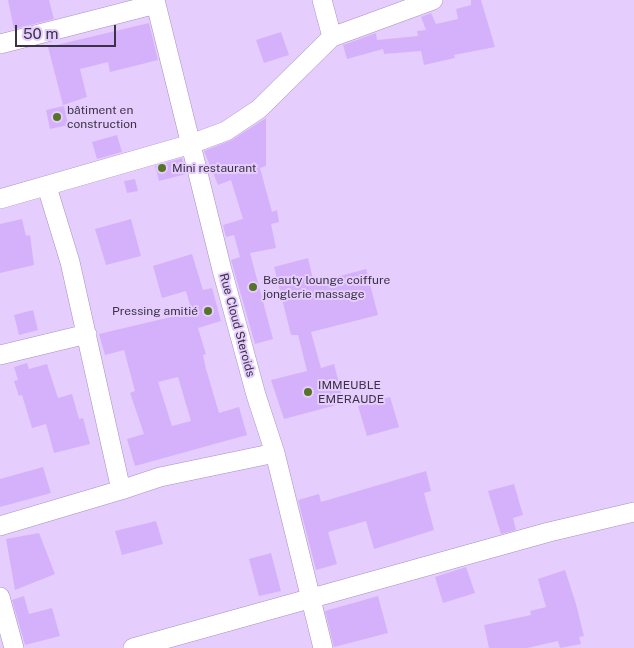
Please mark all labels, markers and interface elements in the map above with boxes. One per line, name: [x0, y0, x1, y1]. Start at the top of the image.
scale bar: [18, 15, 119, 47]
text: 50 m: [23, 25, 58, 42]
place label: bâtiment en construction: [67, 103, 137, 131]
marker: bâtiment en construction: [51, 111, 63, 123]
place label: Mini restaurant: [172, 161, 257, 175]
marker: Mini restaurant: [156, 162, 168, 174]
street label: Rue Cloud Steroids: [216, 272, 258, 378]
place label: Beauty lounge coiffure jonglerie massage: [263, 273, 390, 301]
marker: Beauty lounge coiffure jonglerie massage: [247, 281, 259, 293]
place label: Pressing amitié: [112, 304, 198, 318]
marker: Pressing amitié: [202, 305, 214, 317]
place label: IMMEUBLE EMERAUDE: [318, 378, 384, 406]
marker: IMMEUBLE EMERAUDE: [302, 386, 314, 398]

